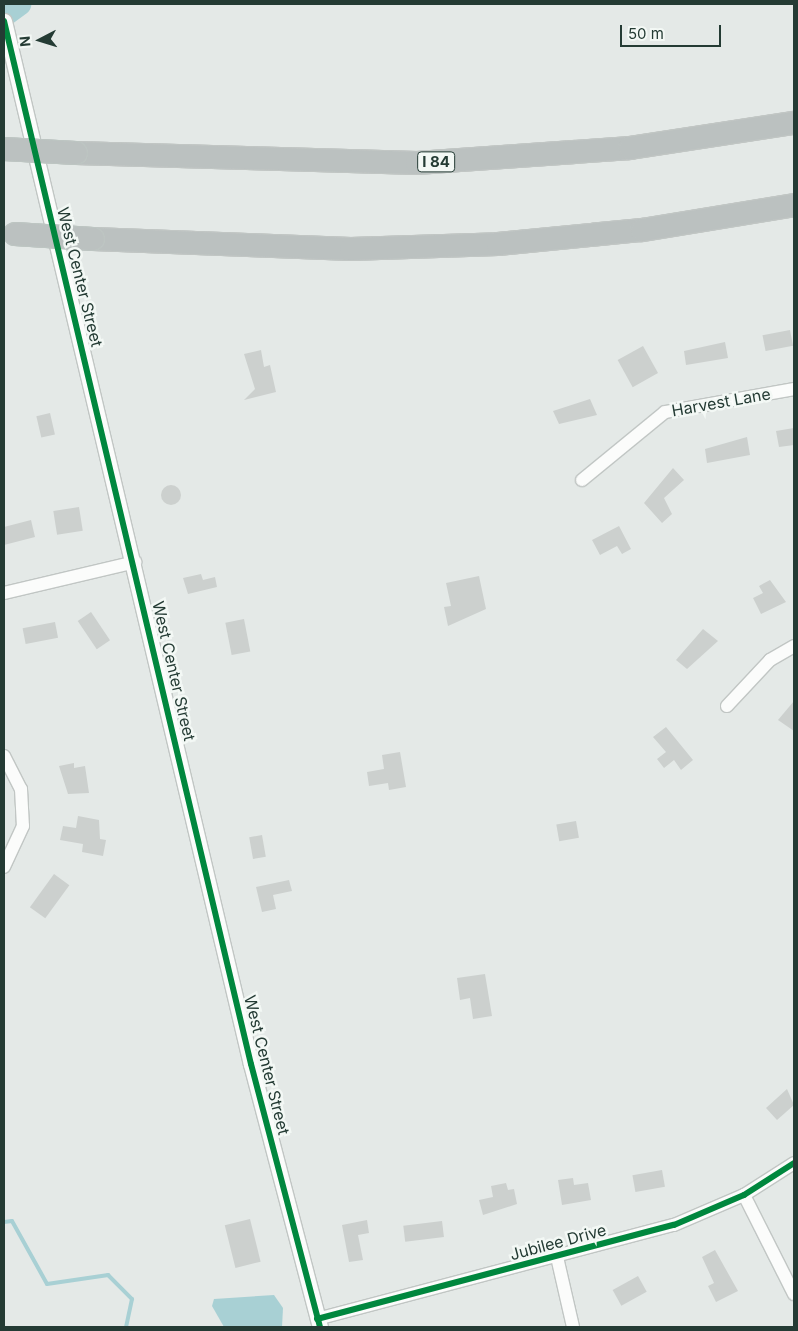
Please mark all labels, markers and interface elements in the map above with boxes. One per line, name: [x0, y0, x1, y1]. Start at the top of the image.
north arrow: [15, 15, 65, 65]
scale bar: [623, 15, 724, 47]
text: 50 m: [628, 24, 664, 43]
text: N: [16, 35, 33, 47]
road number: I 84: [416, 150, 456, 174]
street label: West Center Street: [53, 205, 107, 349]
street label: Harvest Lane: [670, 384, 772, 420]
street label: West Center Street: [149, 599, 199, 743]
street label: West Center Street: [240, 993, 294, 1137]
street label: Jubilee Drive: [508, 1220, 608, 1264]

